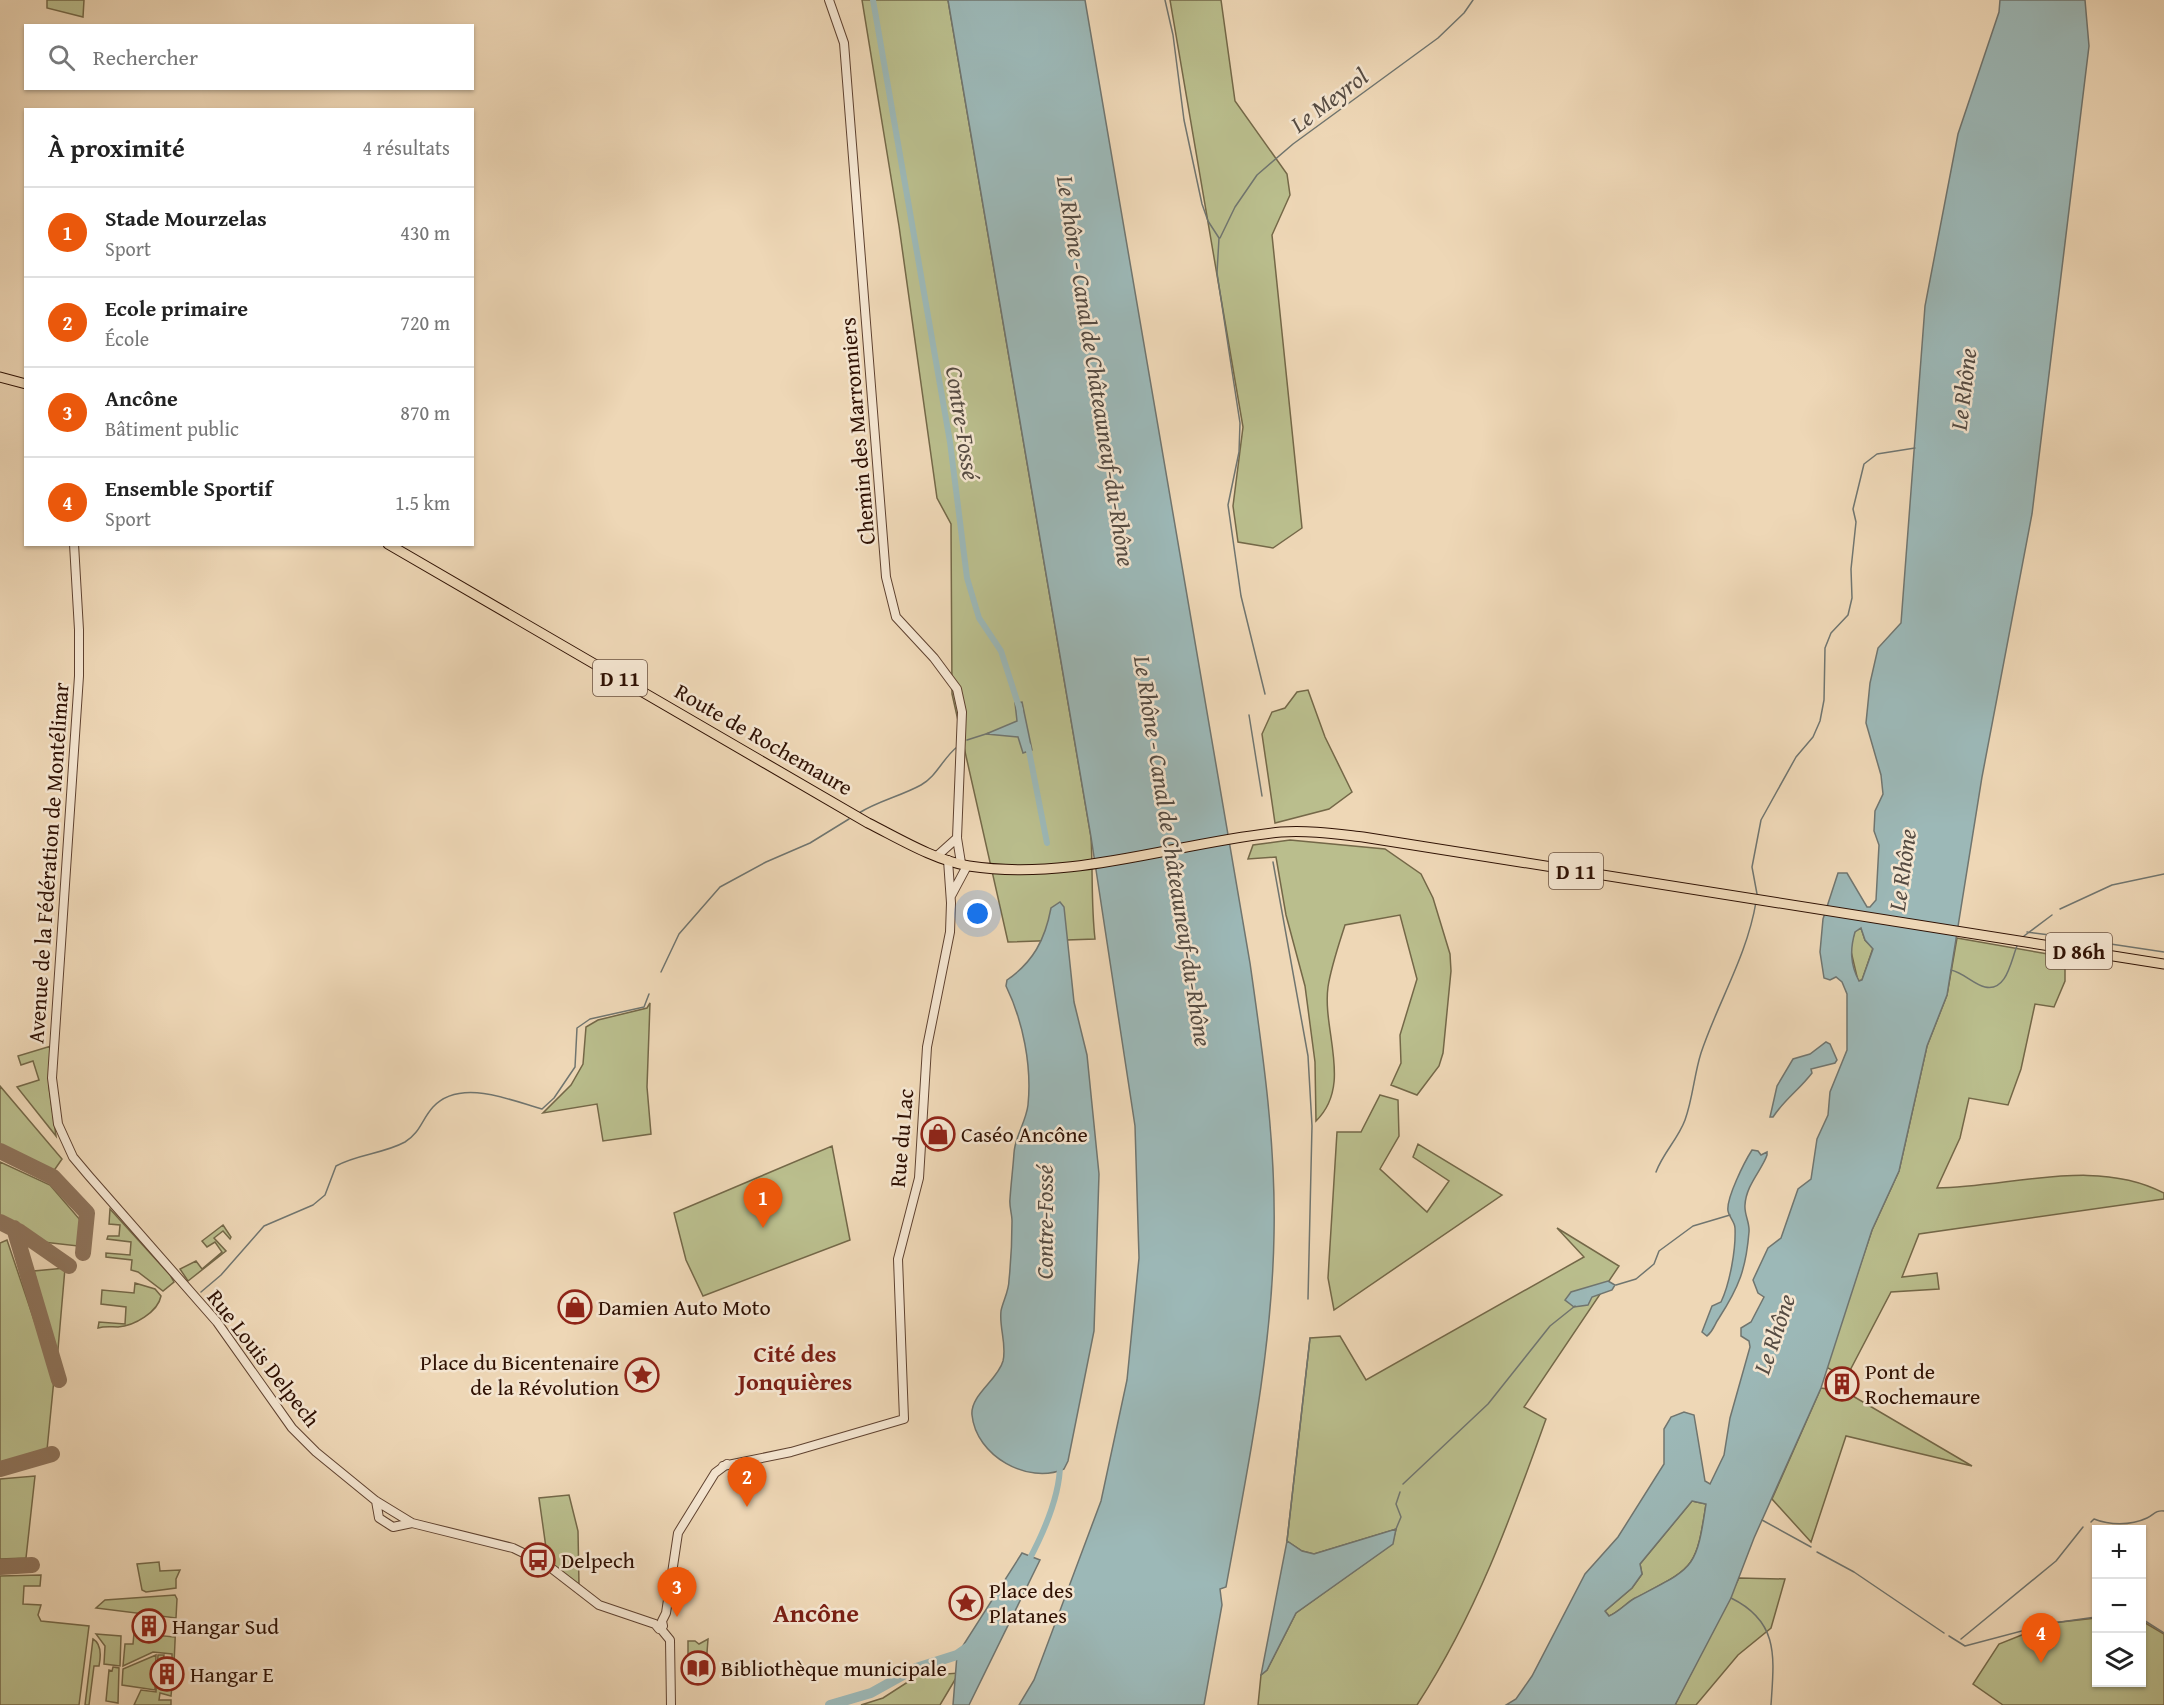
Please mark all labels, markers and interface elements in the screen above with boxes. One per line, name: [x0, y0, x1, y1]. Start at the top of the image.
search box: [24, 24, 474, 90]
icon: search: [45, 41, 78, 74]
text: Rechercher: [93, 41, 198, 73]
water label: Le Meyrol: [1282, 59, 1375, 141]
text: À proximité: [48, 128, 185, 167]
text: 4 résultats: [362, 133, 450, 162]
water label: Le Rhône - Canal de Châteauneuf-du-Rhône: [1048, 172, 1144, 569]
text: Stade Mourzelas: [105, 202, 267, 234]
text: 1: [62, 218, 73, 247]
text: 430 m: [400, 218, 450, 247]
text: Sport: [105, 234, 151, 263]
text: Ecole primaire: [105, 292, 248, 324]
text: 2: [62, 308, 73, 337]
text: 720 m: [400, 308, 450, 337]
street label: Chemin des Marronniers: [831, 316, 883, 546]
text: École: [105, 324, 149, 353]
water label: Le Rhône: [1940, 346, 1985, 433]
water label: Contre-Fossé: [937, 364, 989, 484]
text: Ancône: [105, 382, 178, 414]
text: 3: [62, 398, 73, 427]
text: 870 m: [400, 398, 450, 427]
text: Bâtiment public: [105, 414, 239, 443]
text: Ensemble Sportif: [105, 472, 272, 504]
text: 4: [62, 488, 73, 517]
text: 1.5 km: [395, 488, 450, 517]
text: Sport: [105, 504, 151, 533]
water label: Le Rhône - Canal de Châteauneuf-du-Rhône: [1125, 652, 1221, 1049]
road number: D 11: [593, 660, 647, 696]
street label: Route de Rochemaure: [669, 675, 859, 803]
street label: Avenue de la Fédération de Montélimar: [19, 681, 77, 1045]
water label: Le Rhône: [1879, 826, 1925, 914]
road number: D 11: [1549, 853, 1603, 889]
your location: [963, 899, 992, 928]
road number: D 86h: [2046, 933, 2112, 969]
street label: Rue du Lac: [881, 1087, 921, 1189]
shop icon: Caséo Ancône: [920, 1116, 956, 1152]
place label: Caséo Ancône: [961, 1118, 1088, 1150]
water label: Contre-Fossé: [1027, 1163, 1062, 1279]
pin: 1: [744, 1178, 783, 1228]
street label: Rue Louis Delpech: [200, 1282, 328, 1434]
shop icon: Damien Auto Moto: [557, 1289, 593, 1325]
water label: Le Rhône: [1744, 1289, 1804, 1380]
place label: Damien Auto Moto: [598, 1291, 771, 1323]
district label: Cité des Jonquières: [734, 1336, 852, 1399]
place label: Place du Bicentenaire de la Révolution: [420, 1346, 620, 1403]
place label: Pont de Rochemaure: [1865, 1355, 1980, 1412]
place icon: Place du Bicentenaire de la Révolution: [624, 1357, 660, 1393]
building icon: Pont de Rochemaure: [1824, 1366, 1860, 1402]
pin: 2: [728, 1458, 766, 1507]
map controls: [2092, 1525, 2146, 1687]
button: +: [2092, 1525, 2146, 1579]
bus stop icon: Delpech: [520, 1542, 556, 1578]
place label: Delpech: [561, 1544, 635, 1576]
pin: 3: [658, 1568, 696, 1617]
place label: Place des Platanes: [989, 1574, 1073, 1631]
button: −: [2092, 1579, 2146, 1633]
place icon: Place des Platanes: [948, 1585, 984, 1621]
district label: Ancône: [773, 1593, 859, 1632]
building icon: Hangar Sud: [131, 1608, 167, 1644]
place label: Hangar Sud: [172, 1610, 279, 1642]
pin: 4: [2022, 1614, 2060, 1663]
button: layers: [2092, 1633, 2146, 1687]
library icon: Bibliothèque municipale: [680, 1650, 716, 1686]
place label: Bibliothèque municipale: [721, 1652, 947, 1684]
building icon: Hangar E: [149, 1656, 185, 1692]
place label: Hangar E: [190, 1658, 274, 1690]

